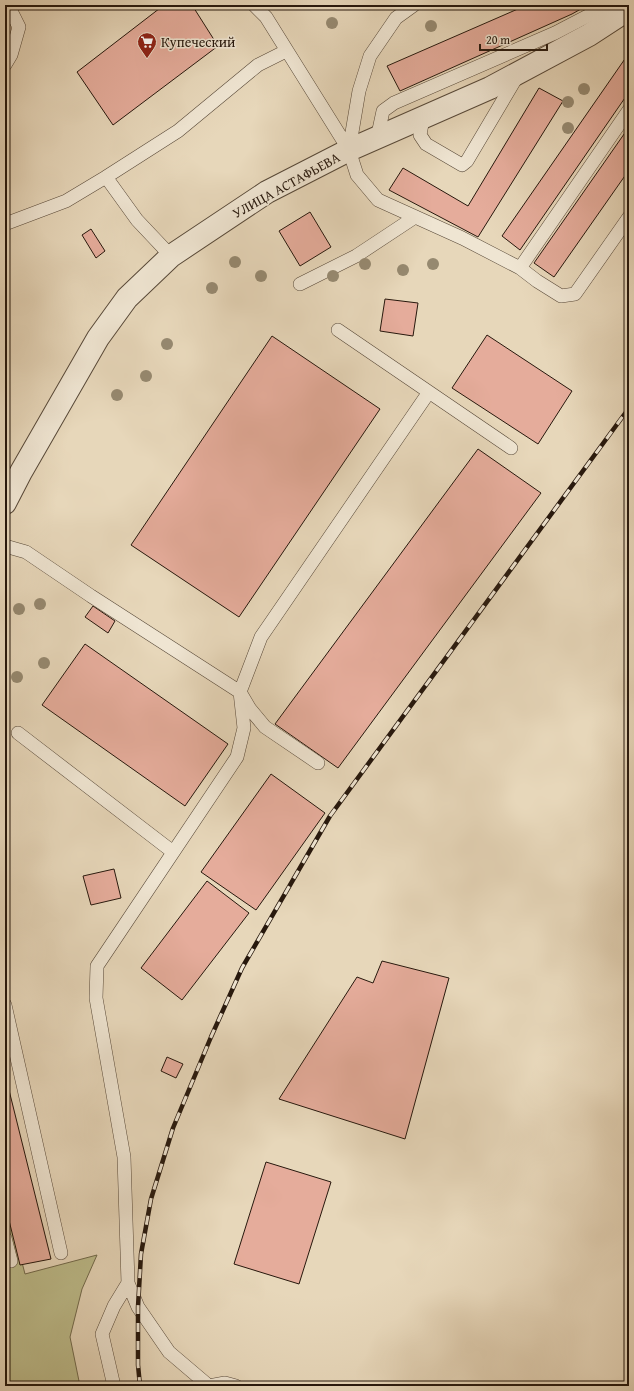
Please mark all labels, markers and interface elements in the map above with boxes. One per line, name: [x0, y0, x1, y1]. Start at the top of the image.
scale bar: [480, 26, 547, 52]
supermarket icon: Купеческий: [136, 31, 158, 59]
text: 20 m: [486, 31, 510, 48]
place label: Купеческий: [161, 32, 235, 52]
street label: УЛИЦА АСТАФЬЕВА: [229, 147, 344, 223]

